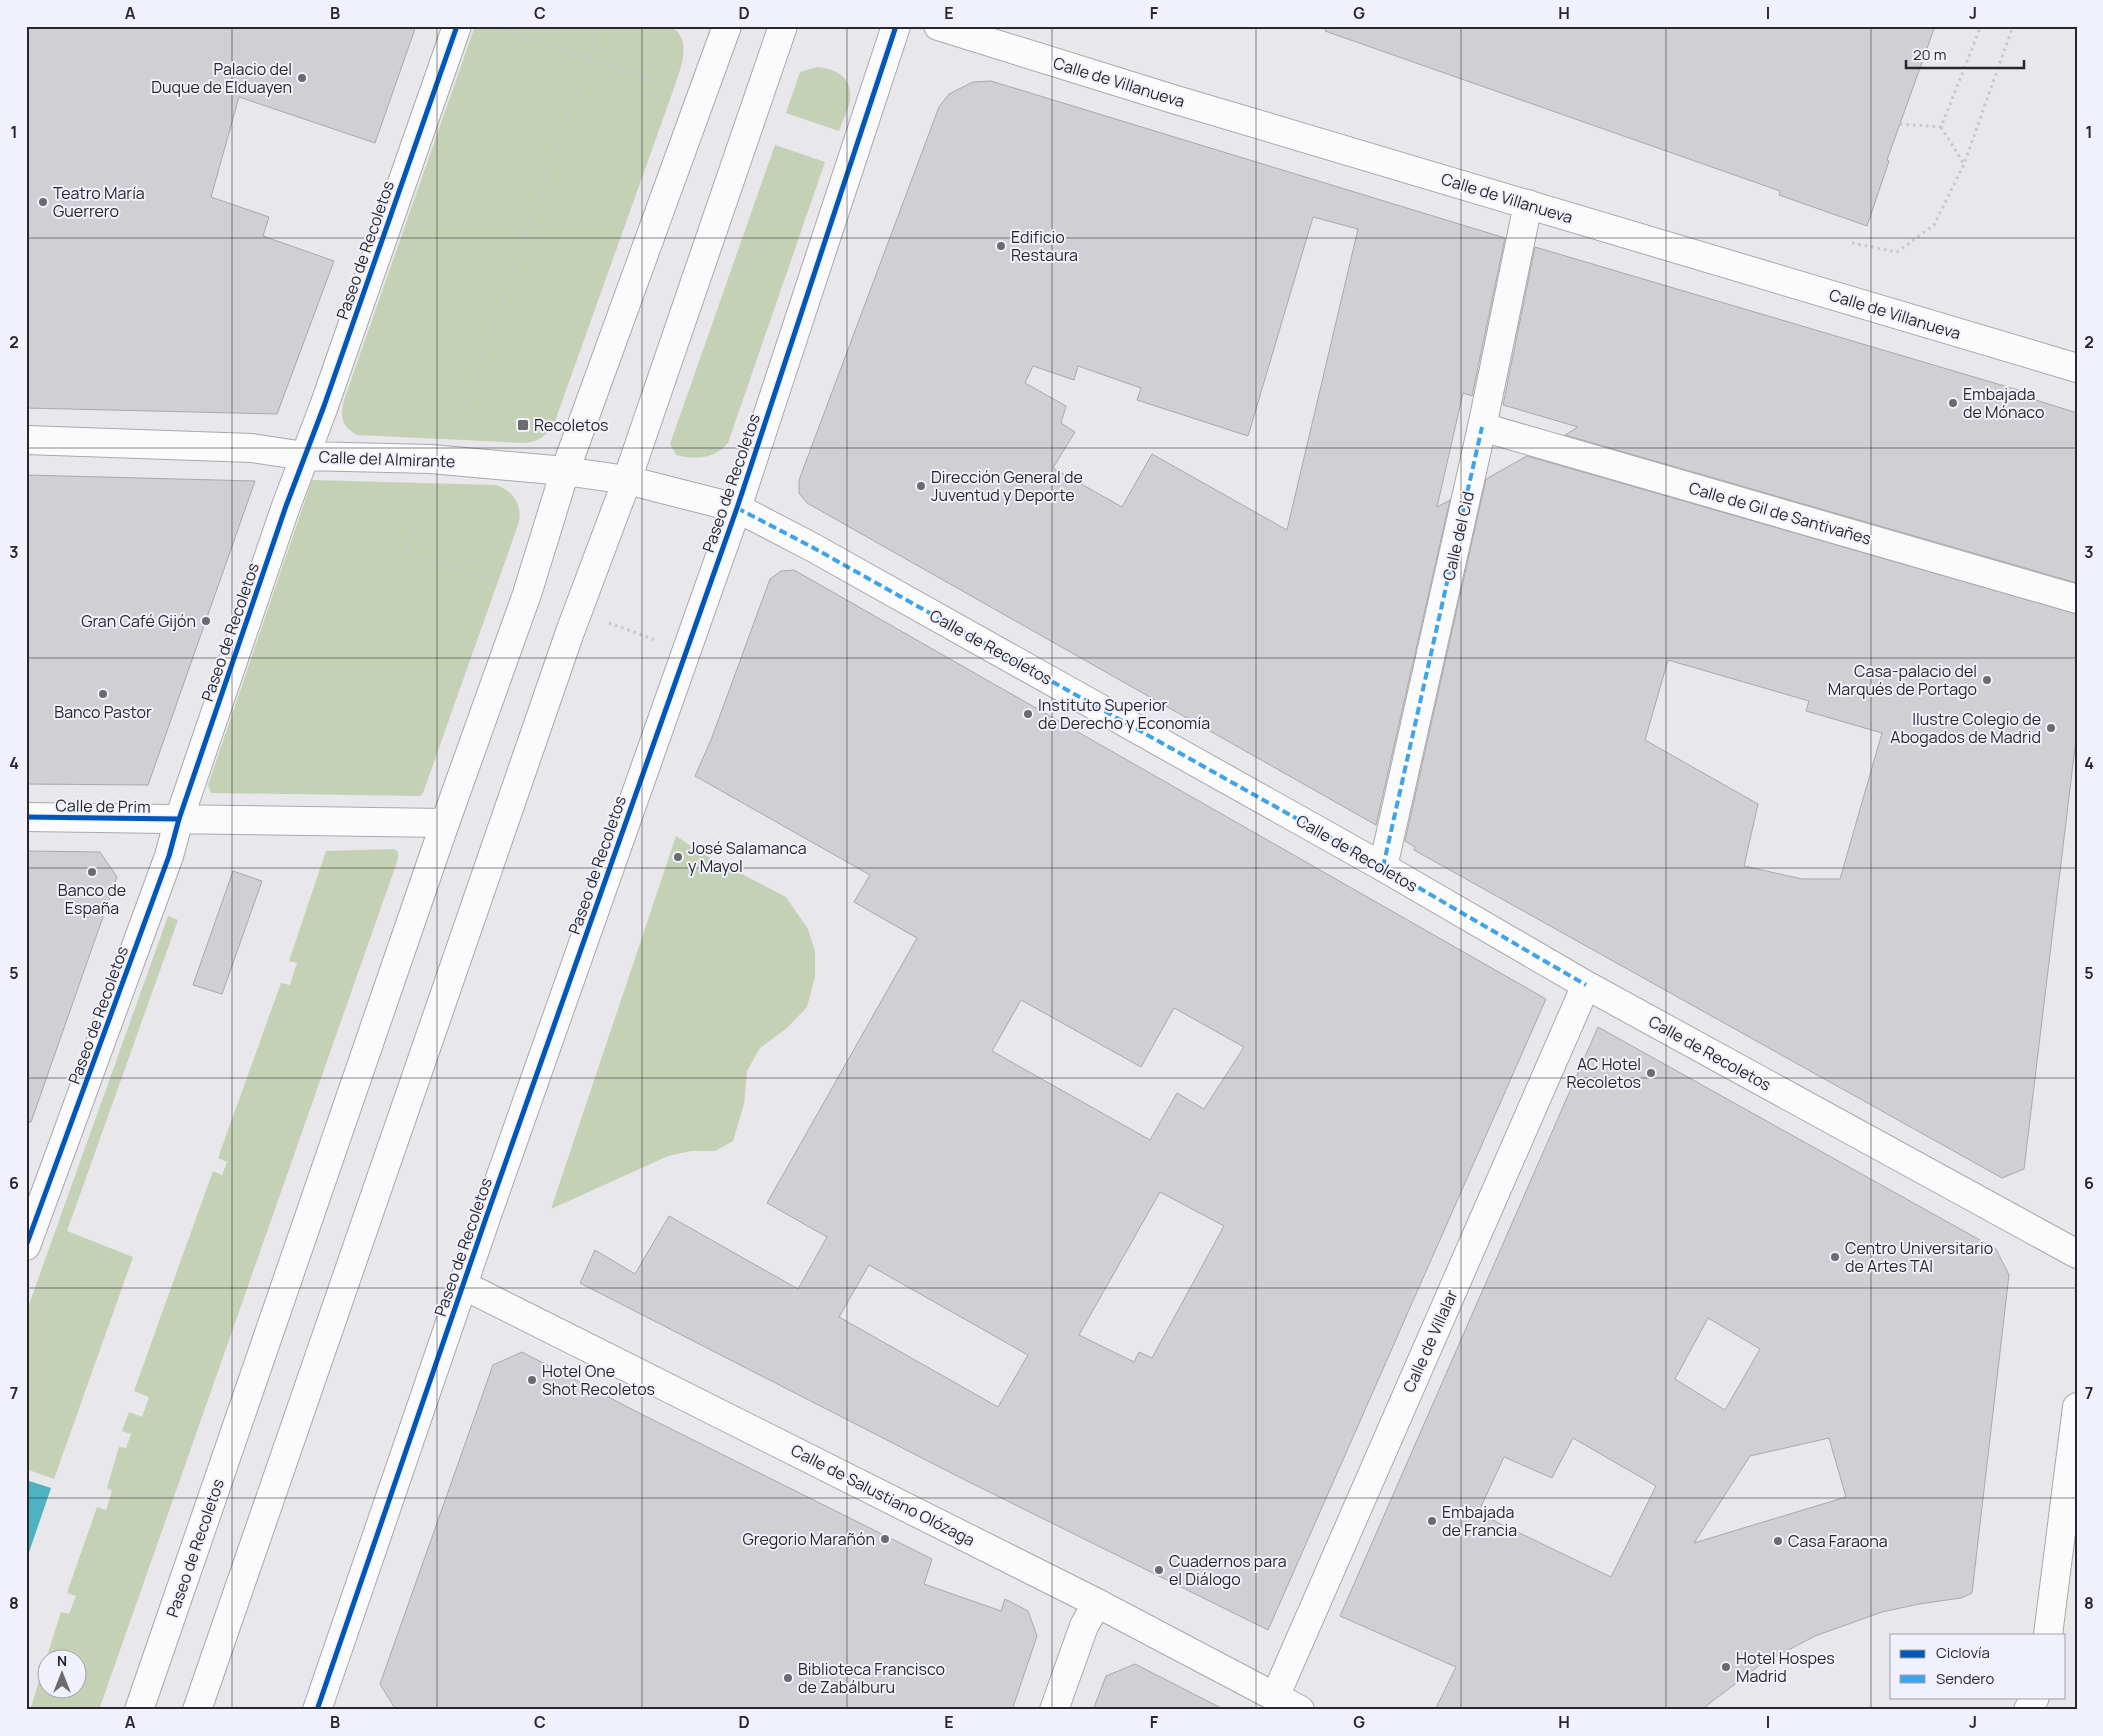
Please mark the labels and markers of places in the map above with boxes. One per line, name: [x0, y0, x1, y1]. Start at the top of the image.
place label: Palacio del Duque de Elduayen: [151, 58, 292, 98]
marker: Palacio del Duque de Elduayen: [296, 72, 308, 84]
place label: Teatro María Guerrero: [53, 182, 145, 222]
marker: Teatro María Guerrero: [37, 196, 49, 208]
place label: Edificio Restaura: [1011, 226, 1078, 266]
marker: Edificio Restaura: [995, 240, 1007, 252]
place label: Embajada de Mónaco: [1963, 383, 2044, 423]
marker: Embajada de Mónaco: [1947, 397, 1959, 409]
place label: Recoletos: [534, 414, 608, 436]
marker: Recoletos: [516, 418, 530, 432]
place label: Dirección General de Juventud y Deporte: [931, 466, 1083, 506]
marker: Dirección General de Juventud y Deporte: [915, 480, 927, 492]
place label: Gran Café Gijón: [81, 610, 196, 632]
marker: Gran Café Gijón: [200, 615, 212, 627]
place label: Casa-palacio del Marqués de Portago: [1828, 660, 1977, 700]
marker: Casa-palacio del Marqués de Portago: [1981, 674, 1993, 686]
marker: Banco Pastor: [97, 688, 109, 700]
place label: Instituto Superior de Derecho y Economía: [1038, 694, 1210, 734]
place label: Banco Pastor: [54, 701, 152, 723]
marker: Instituto Superior de Derecho y Economía: [1022, 708, 1034, 720]
place label: Ilustre Colegio de Abogados de Madrid: [1890, 708, 2041, 748]
marker: Ilustre Colegio de Abogados de Madrid: [2045, 722, 2057, 734]
place label: José Salamanca y Mayol: [688, 837, 807, 877]
marker: José Salamanca y Mayol: [672, 851, 684, 863]
marker: Banco de España: [86, 866, 98, 878]
place label: Banco de España: [58, 879, 126, 919]
place label: AC Hotel Recoletos: [1567, 1053, 1641, 1093]
marker: AC Hotel Recoletos: [1645, 1067, 1657, 1079]
place label: Centro Universitario de Artes TAI: [1845, 1237, 1993, 1277]
marker: Centro Universitario de Artes TAI: [1829, 1251, 1841, 1263]
place label: Hotel One Shot Recoletos: [542, 1360, 655, 1400]
marker: Hotel One Shot Recoletos: [526, 1374, 538, 1386]
place label: Embajada de Francia: [1442, 1501, 1517, 1541]
marker: Embajada de Francia: [1426, 1515, 1438, 1527]
place label: Gregorio Marañón: [743, 1528, 875, 1550]
place label: Casa Faraona: [1788, 1530, 1888, 1552]
marker: Gregorio Marañón: [879, 1533, 891, 1545]
marker: Casa Faraona: [1772, 1535, 1784, 1547]
place label: Cuadernos para el Diálogo: [1169, 1550, 1287, 1590]
marker: Cuadernos para el Diálogo: [1153, 1564, 1165, 1576]
place label: Hotel Hospes Madrid: [1736, 1647, 1835, 1687]
place label: Biblioteca Francisco de Zabálburu: [798, 1658, 945, 1698]
marker: Hotel Hospes Madrid: [1720, 1661, 1732, 1673]
marker: Biblioteca Francisco de Zabálburu: [782, 1672, 794, 1684]

